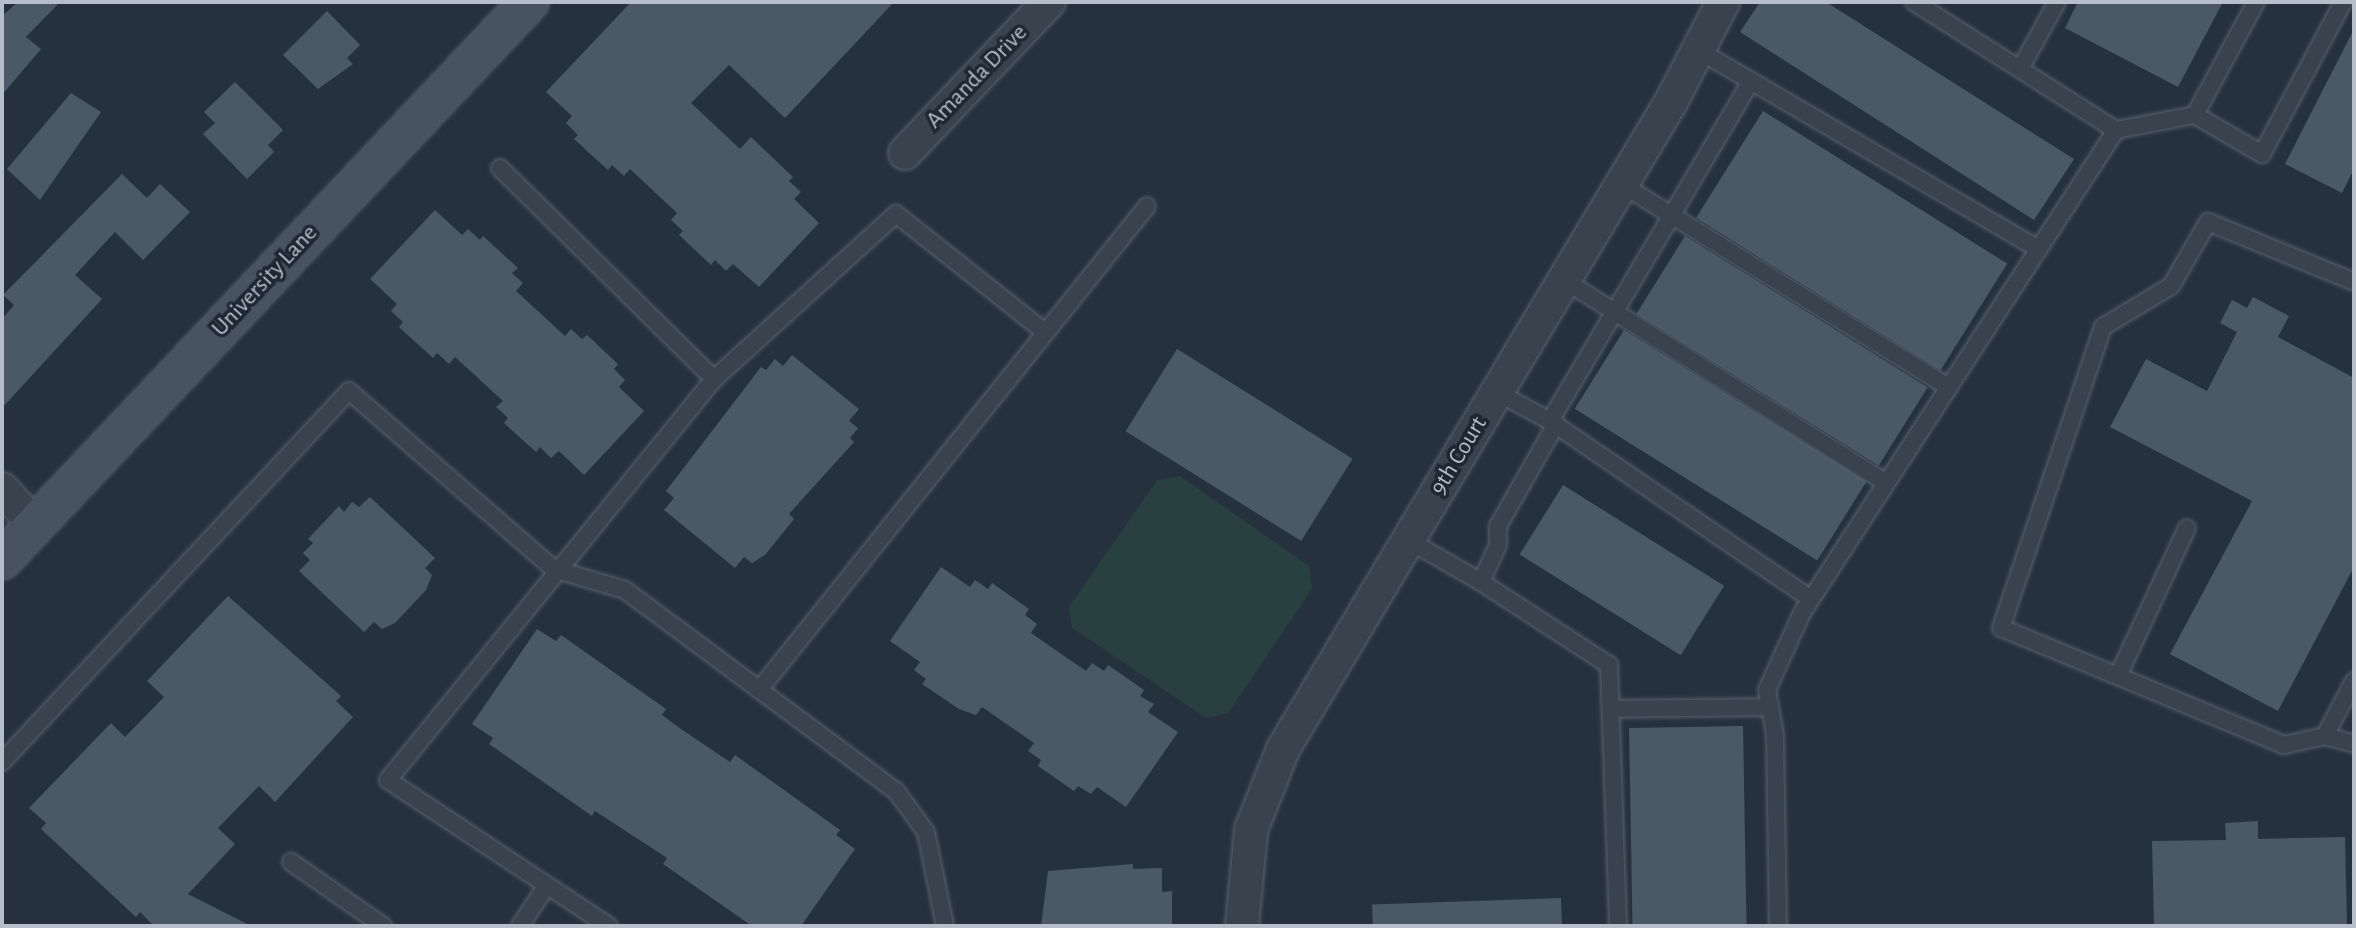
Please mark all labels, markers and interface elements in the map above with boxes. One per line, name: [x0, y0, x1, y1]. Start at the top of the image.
street label: Amanda Drive: [920, 19, 1034, 135]
street label: University Lane: [206, 219, 324, 343]
street label: 9th Court: [1424, 411, 1494, 501]

